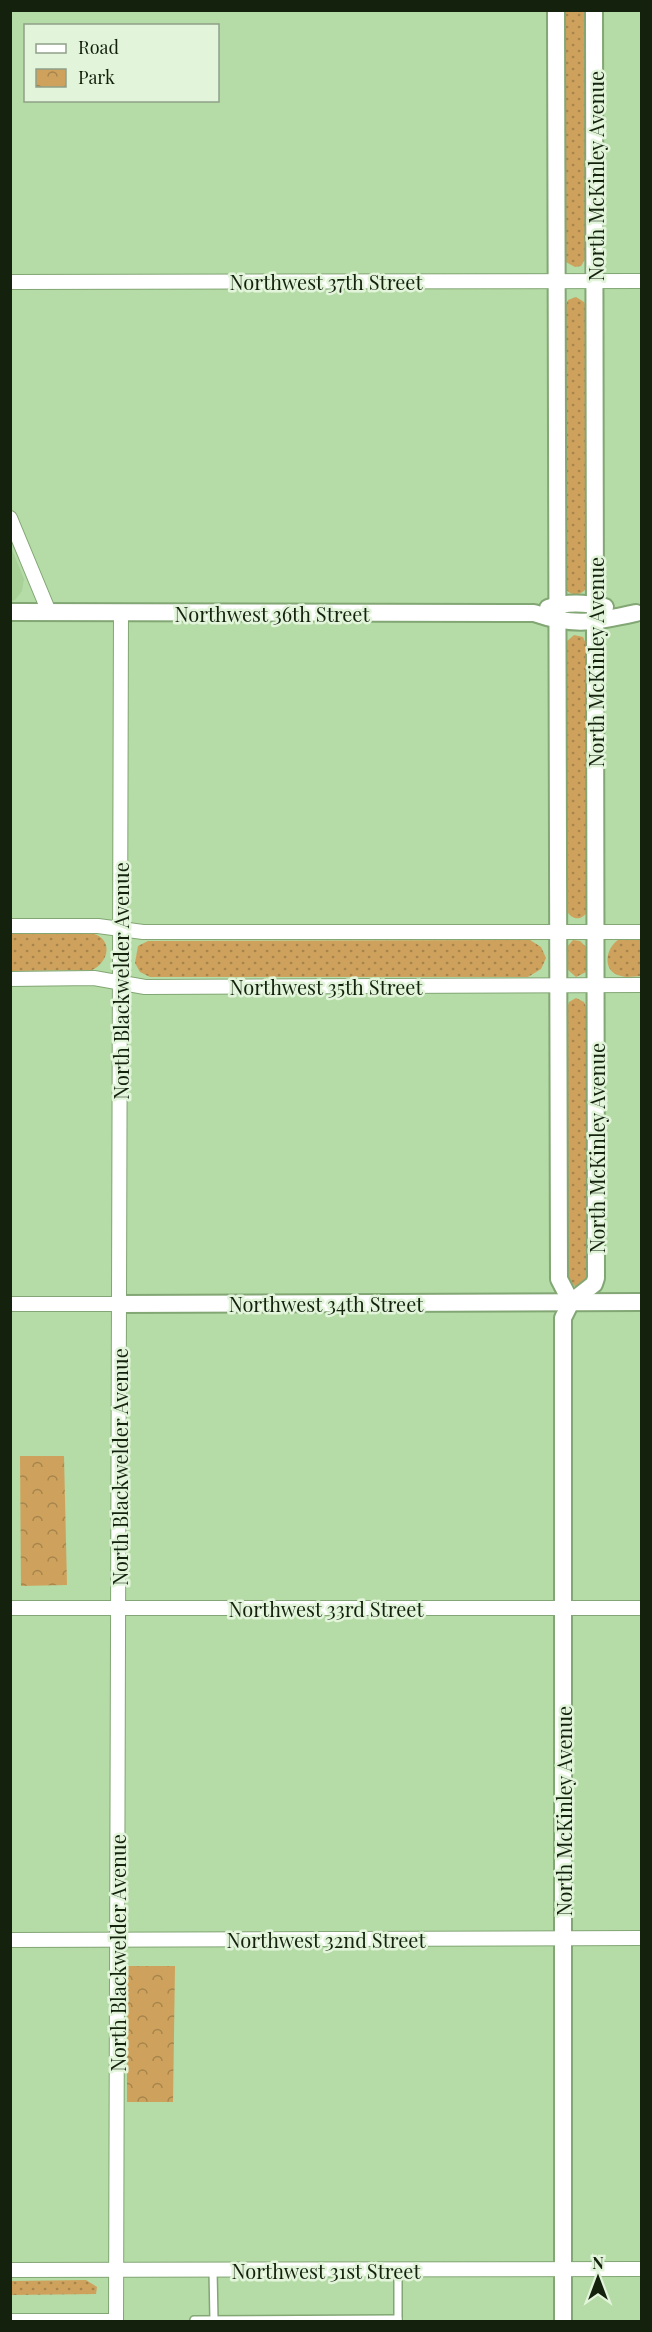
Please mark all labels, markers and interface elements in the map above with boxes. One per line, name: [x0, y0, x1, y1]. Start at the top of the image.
legend: [24, 24, 219, 102]
text: Road: [78, 35, 119, 59]
text: Park: [78, 65, 115, 89]
street label: North McKinley Avenue: [582, 71, 609, 281]
street label: Northwest 37th Street: [230, 268, 423, 295]
street label: North McKinley Avenue: [582, 557, 609, 767]
street label: Northwest 36th Street: [174, 600, 370, 627]
street label: North Blackwelder Avenue: [107, 862, 134, 1100]
street label: Northwest 35th Street: [229, 973, 423, 1000]
street label: North McKinley Avenue: [583, 1043, 610, 1253]
street label: Northwest 34th Street: [229, 1290, 424, 1317]
street label: North Blackwelder Avenue: [106, 1348, 133, 1586]
street label: Northwest 33rd Street: [228, 1595, 424, 1622]
street label: North McKinley Avenue: [550, 1706, 577, 1916]
street label: North Blackwelder Avenue: [104, 1834, 131, 2072]
street label: Northwest 32nd Street: [226, 1926, 426, 1953]
north arrow: [568, 2248, 628, 2308]
text: N: [592, 2252, 604, 2273]
street label: Northwest 31st Street: [231, 2257, 421, 2284]

